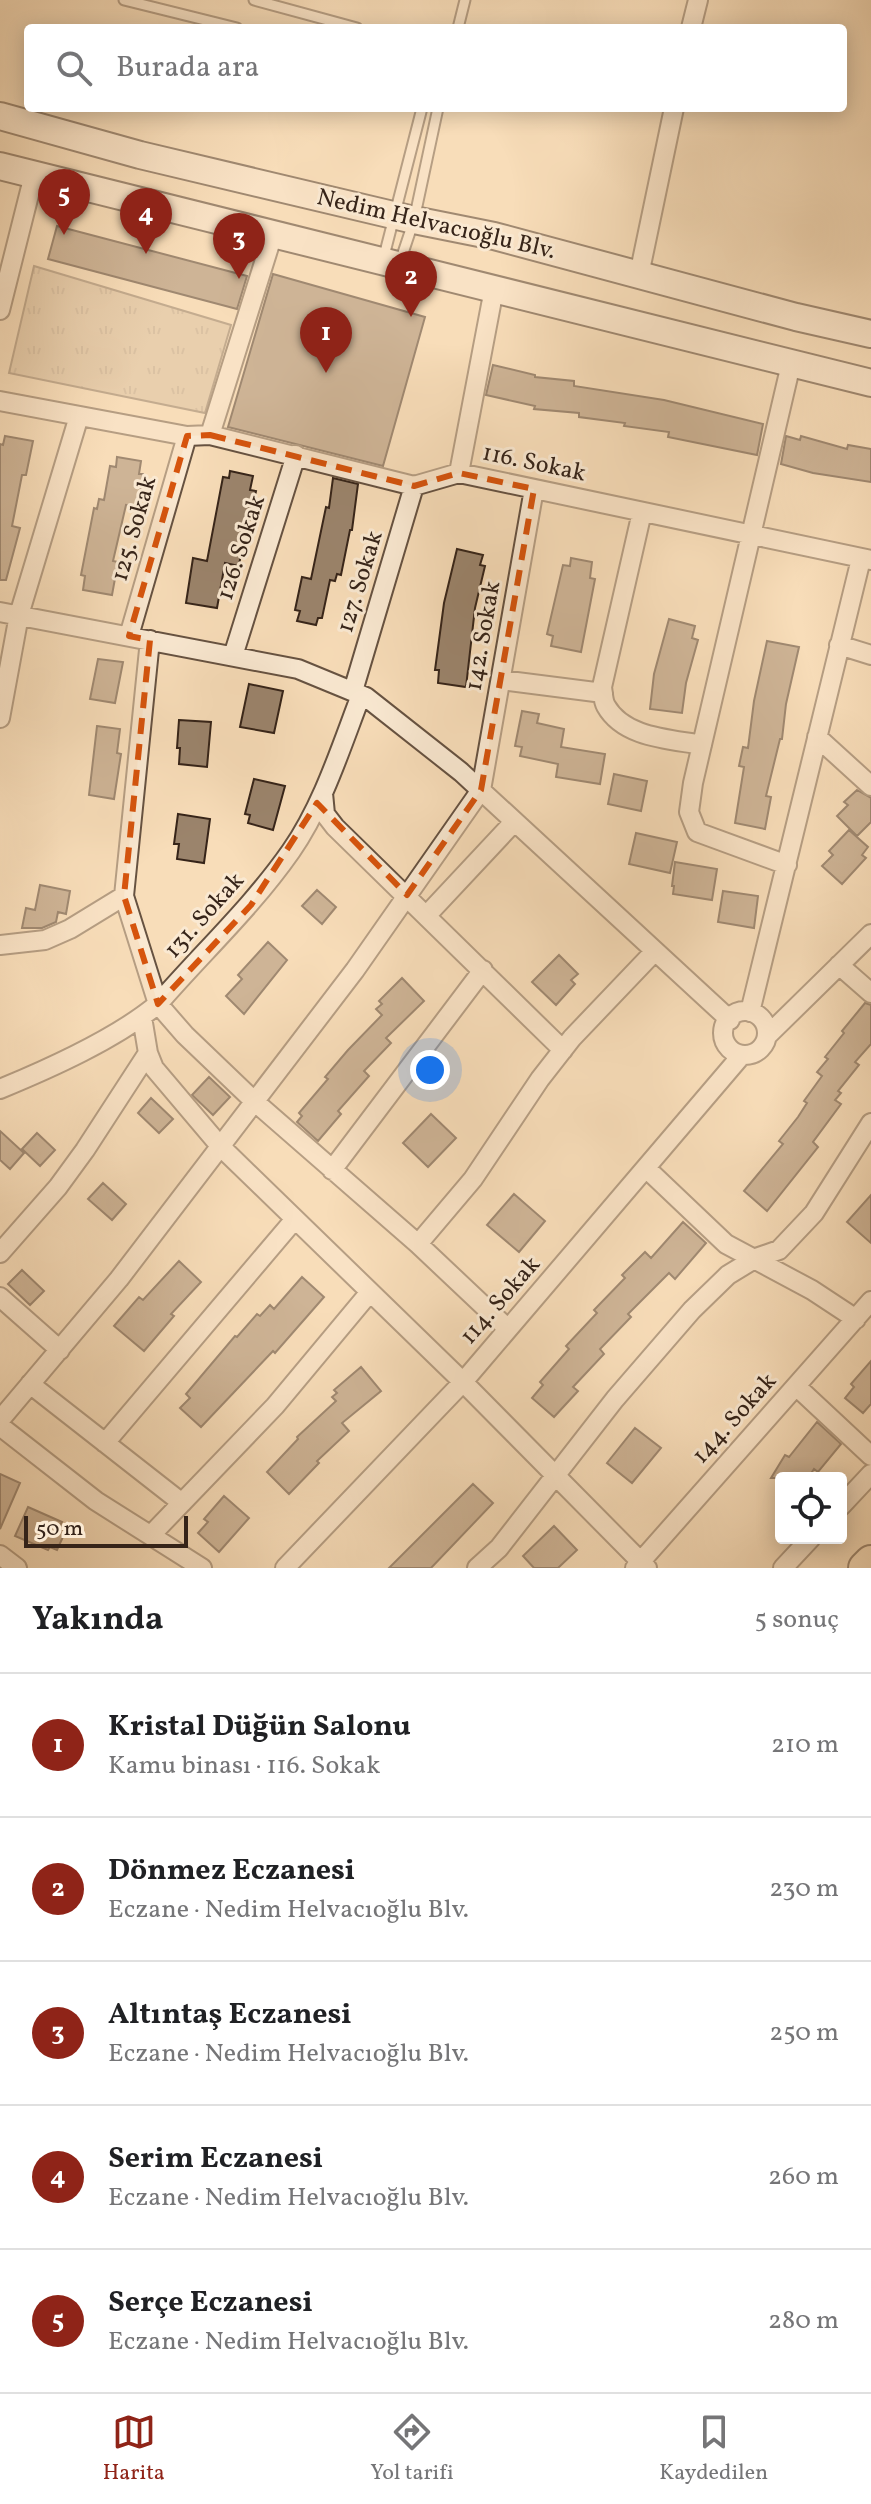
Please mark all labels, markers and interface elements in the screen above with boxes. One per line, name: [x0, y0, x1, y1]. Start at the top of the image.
search box: [24, 24, 847, 112]
icon: search: [52, 46, 96, 90]
text: Burada ara: [116, 47, 259, 89]
pin: 5: [38, 169, 90, 235]
street label: Nedim Helvacıoğlu Blv.: [313, 181, 559, 269]
pin: 4: [120, 188, 172, 254]
pin: 3: [213, 213, 265, 279]
pin: 2: [385, 251, 437, 317]
pin: 1: [300, 307, 352, 373]
street label: 116. Sokak: [479, 436, 589, 492]
street label: 125. Sokak: [104, 472, 166, 586]
street label: 126. Sokak: [209, 491, 275, 605]
street label: 127. Sokak: [329, 527, 393, 637]
street label: 142. Sokak: [458, 578, 510, 694]
street label: 131. Sokak: [157, 865, 253, 967]
your location: [410, 1050, 450, 1090]
street label: 114. Sokak: [453, 1249, 549, 1353]
street label: 144. Sokak: [685, 1366, 785, 1472]
map controls: [775, 1472, 847, 1544]
button: locate: [775, 1472, 847, 1544]
scale bar: [24, 1512, 188, 1548]
text: 50 m: [36, 1514, 83, 1545]
text: Yakında: [32, 1597, 164, 1644]
text: 5 sonuç: [755, 1602, 839, 1638]
text: Kristal Düğün Salonu: [108, 1706, 411, 1748]
text: 1: [53, 1727, 63, 1763]
text: 210 m: [771, 1727, 839, 1763]
text: Kamu binası · 116. Sokak: [108, 1748, 380, 1784]
text: Dönmez Eczanesi: [108, 1850, 355, 1892]
text: 2: [51, 1871, 65, 1907]
text: 230 m: [769, 1871, 839, 1907]
text: Eczane · Nedim Helvacıoğlu Blv.: [108, 1892, 469, 1928]
text: Altıntaş Eczanesi: [108, 1994, 352, 2036]
text: 3: [51, 2015, 65, 2051]
text: 250 m: [769, 2015, 839, 2051]
text: Eczane · Nedim Helvacıoğlu Blv.: [108, 2036, 469, 2072]
text: Serim Eczanesi: [108, 2138, 323, 2180]
text: 4: [50, 2159, 66, 2195]
text: 260 m: [768, 2159, 839, 2195]
text: Eczane · Nedim Helvacıoğlu Blv.: [108, 2180, 469, 2216]
text: Serçe Eczanesi: [108, 2282, 313, 2324]
text: 5: [52, 2303, 64, 2339]
text: 280 m: [768, 2303, 839, 2339]
text: Eczane · Nedim Helvacıoğlu Blv.: [108, 2324, 469, 2360]
tab: Harita: [103, 2410, 165, 2489]
tab: Yol tarifi: [370, 2410, 454, 2489]
tab: Kaydedilen: [659, 2410, 768, 2489]

